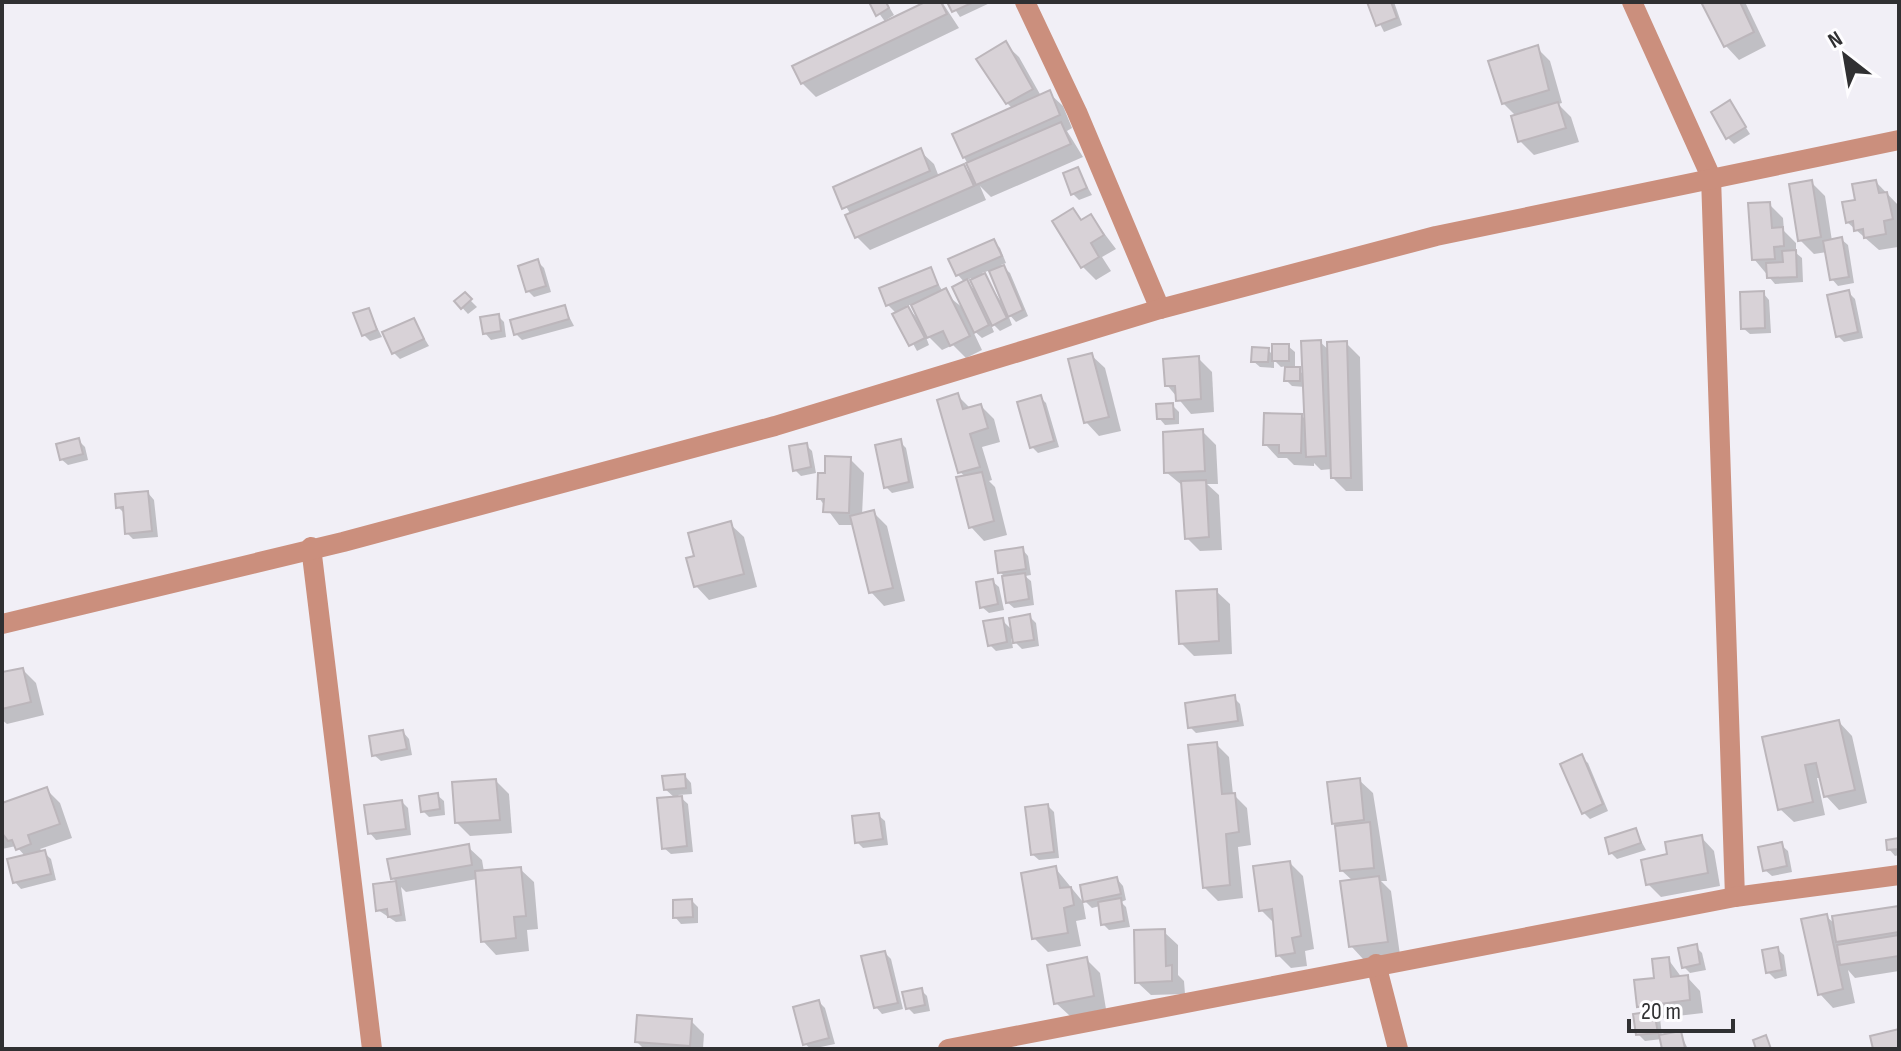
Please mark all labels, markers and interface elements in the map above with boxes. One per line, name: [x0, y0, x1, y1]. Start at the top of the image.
north arrow: [1805, 16, 1885, 96]
text: N: [1823, 26, 1847, 55]
scale bar: [1629, 983, 1733, 1033]
text: 20 m: [1641, 997, 1681, 1026]

